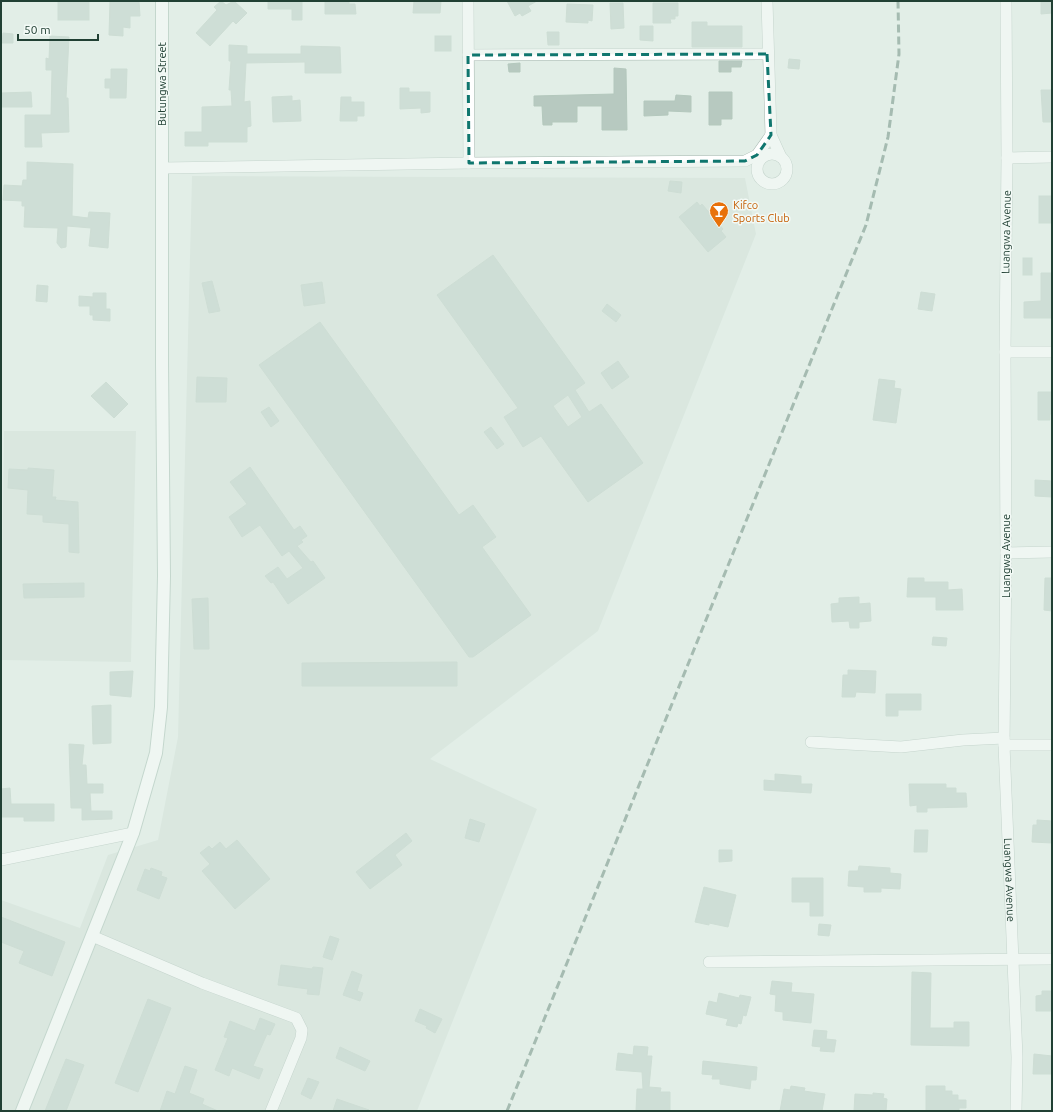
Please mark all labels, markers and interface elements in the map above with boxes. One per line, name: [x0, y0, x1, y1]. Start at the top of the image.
scale bar: [18, 16, 98, 42]
text: 50 m: [24, 23, 51, 36]
street label: Butungwa Street: [156, 41, 168, 126]
street label: Luangwa Avenue: [999, 190, 1013, 274]
place label: Kifco Sports Club: [733, 199, 790, 224]
bar icon: Kifco Sports Club: [708, 200, 730, 228]
street label: Luangwa Avenue: [1000, 514, 1012, 598]
street label: Luangwa Avenue: [1002, 838, 1017, 922]

